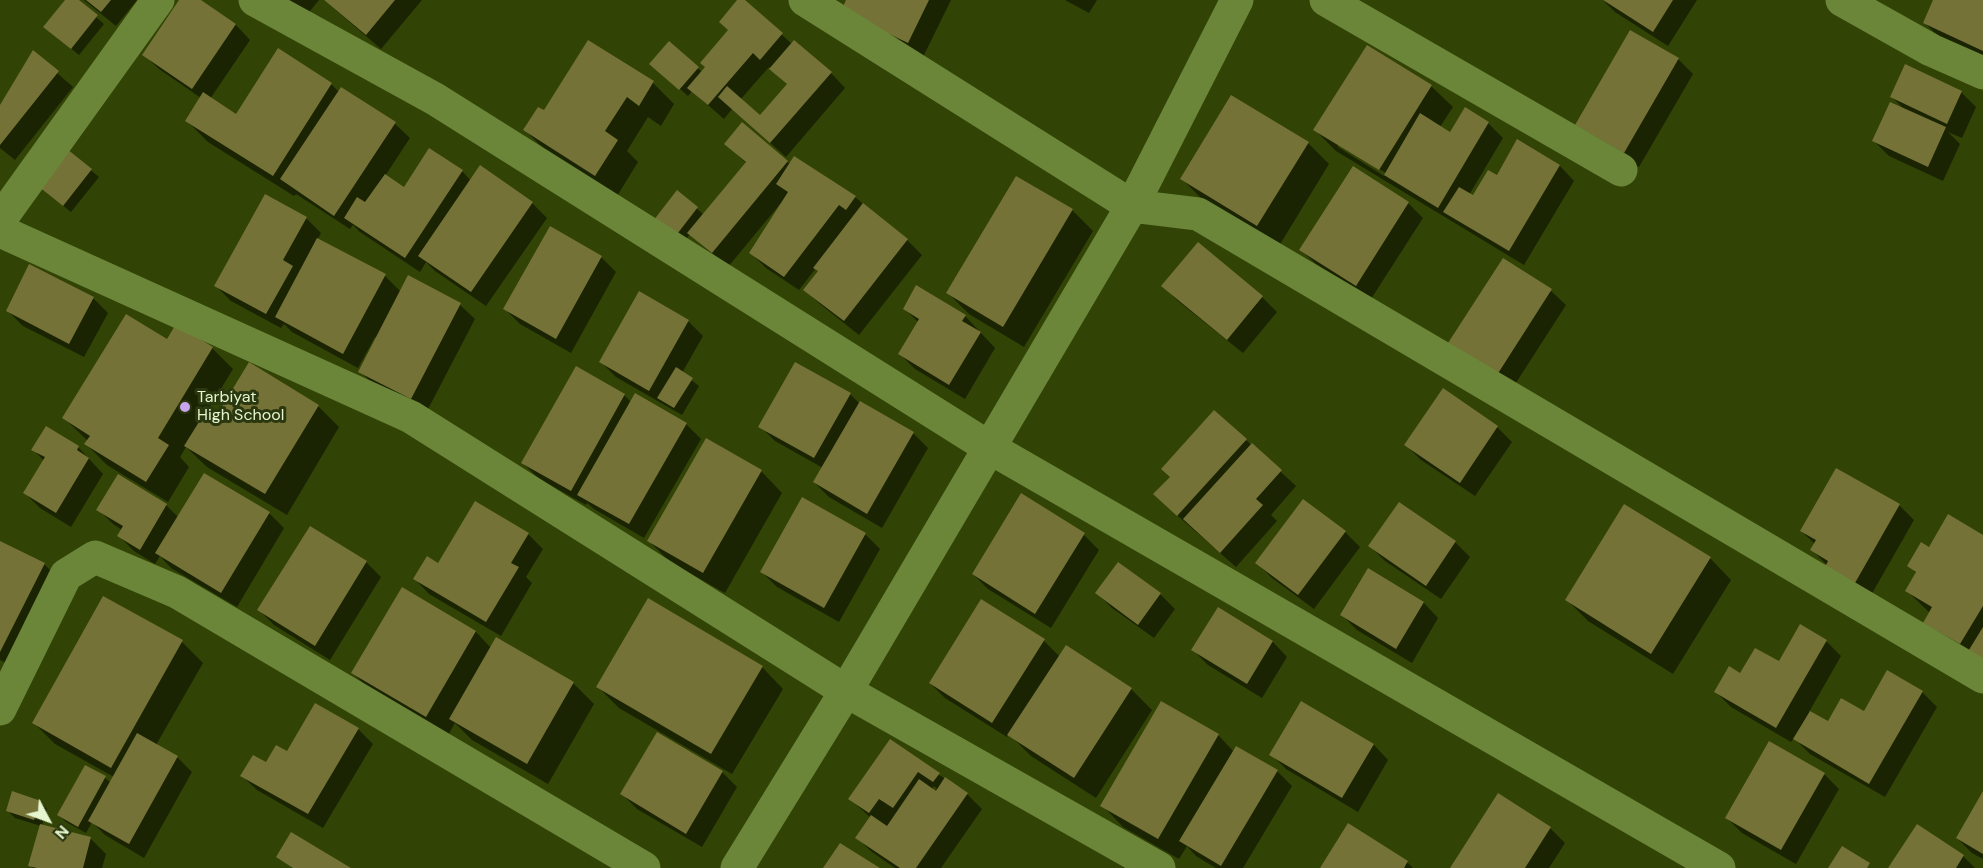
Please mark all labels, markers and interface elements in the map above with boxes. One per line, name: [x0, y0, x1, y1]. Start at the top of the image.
place label: Tarbiyat High School: [197, 388, 284, 426]
marker: Tarbiyat High School: [178, 400, 192, 414]
north arrow: [18, 790, 78, 850]
text: N: [50, 821, 74, 843]

